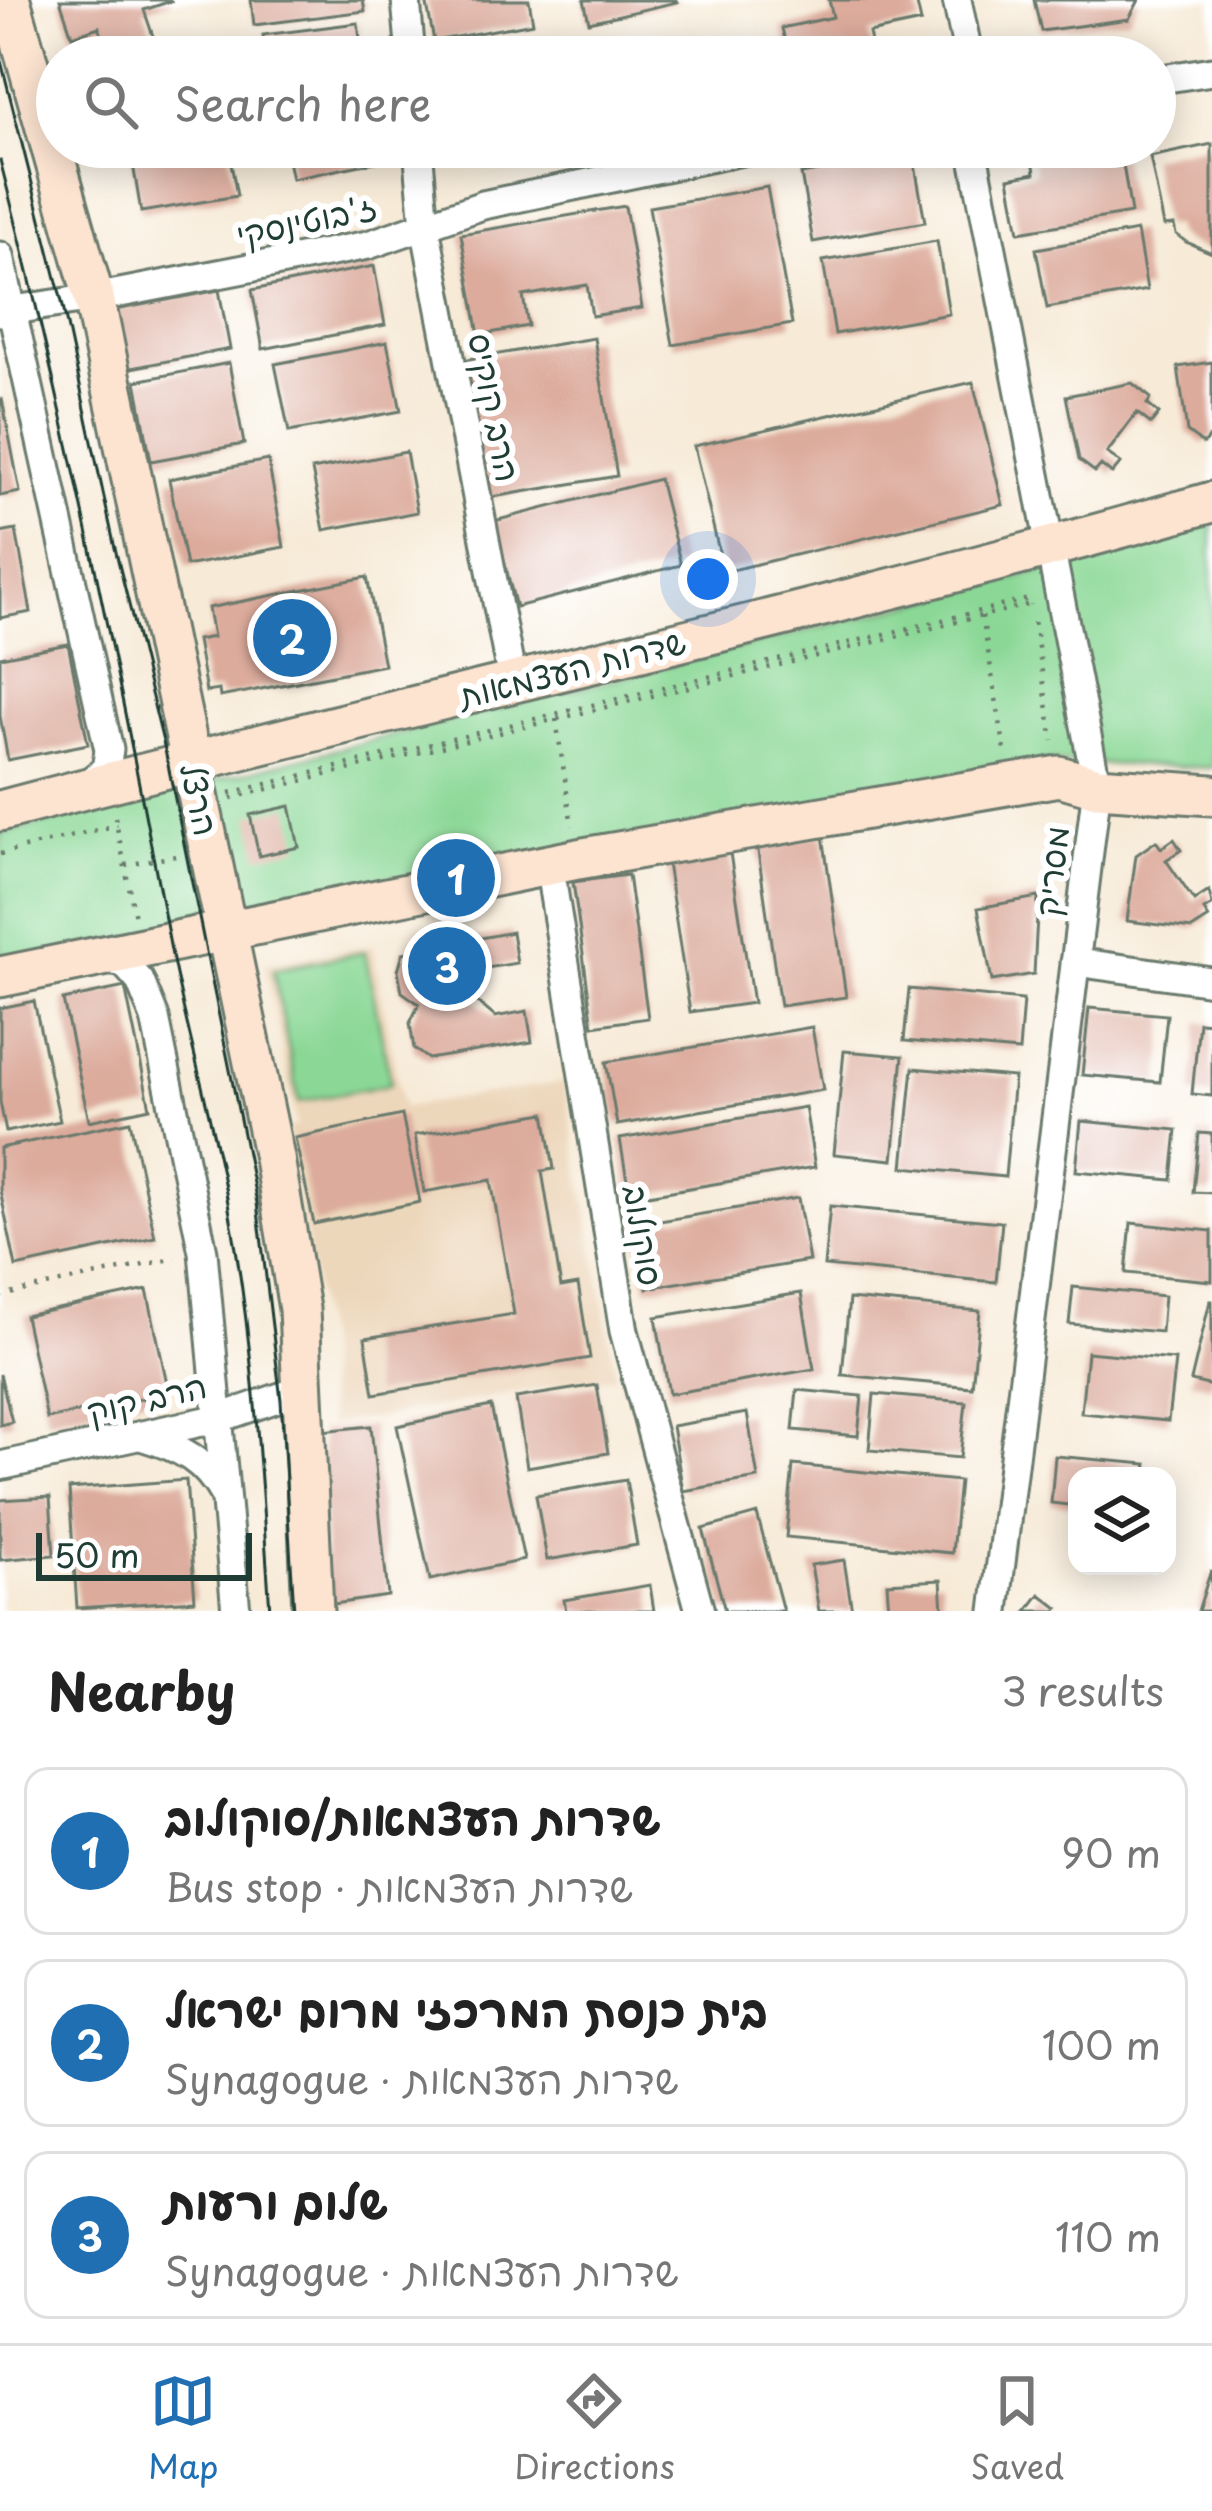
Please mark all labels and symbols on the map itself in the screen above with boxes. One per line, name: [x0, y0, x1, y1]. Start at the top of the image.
street label: ז'בוטינסקי: [231, 180, 381, 258]
street label: הרב קוקיס: [457, 328, 535, 486]
your location: [678, 549, 738, 609]
pin: 2: [253, 593, 331, 683]
street label: שדרות העצמאות: [451, 615, 691, 720]
street label: הרצל: [169, 758, 233, 840]
street label: מסריק: [1020, 823, 1080, 919]
pin: 1: [417, 833, 495, 923]
pin: 3: [408, 921, 486, 1011]
street label: סוקולוב: [612, 1181, 678, 1289]
street label: הרב קוק: [81, 1359, 211, 1435]
scale bar: [36, 1527, 252, 1580]

